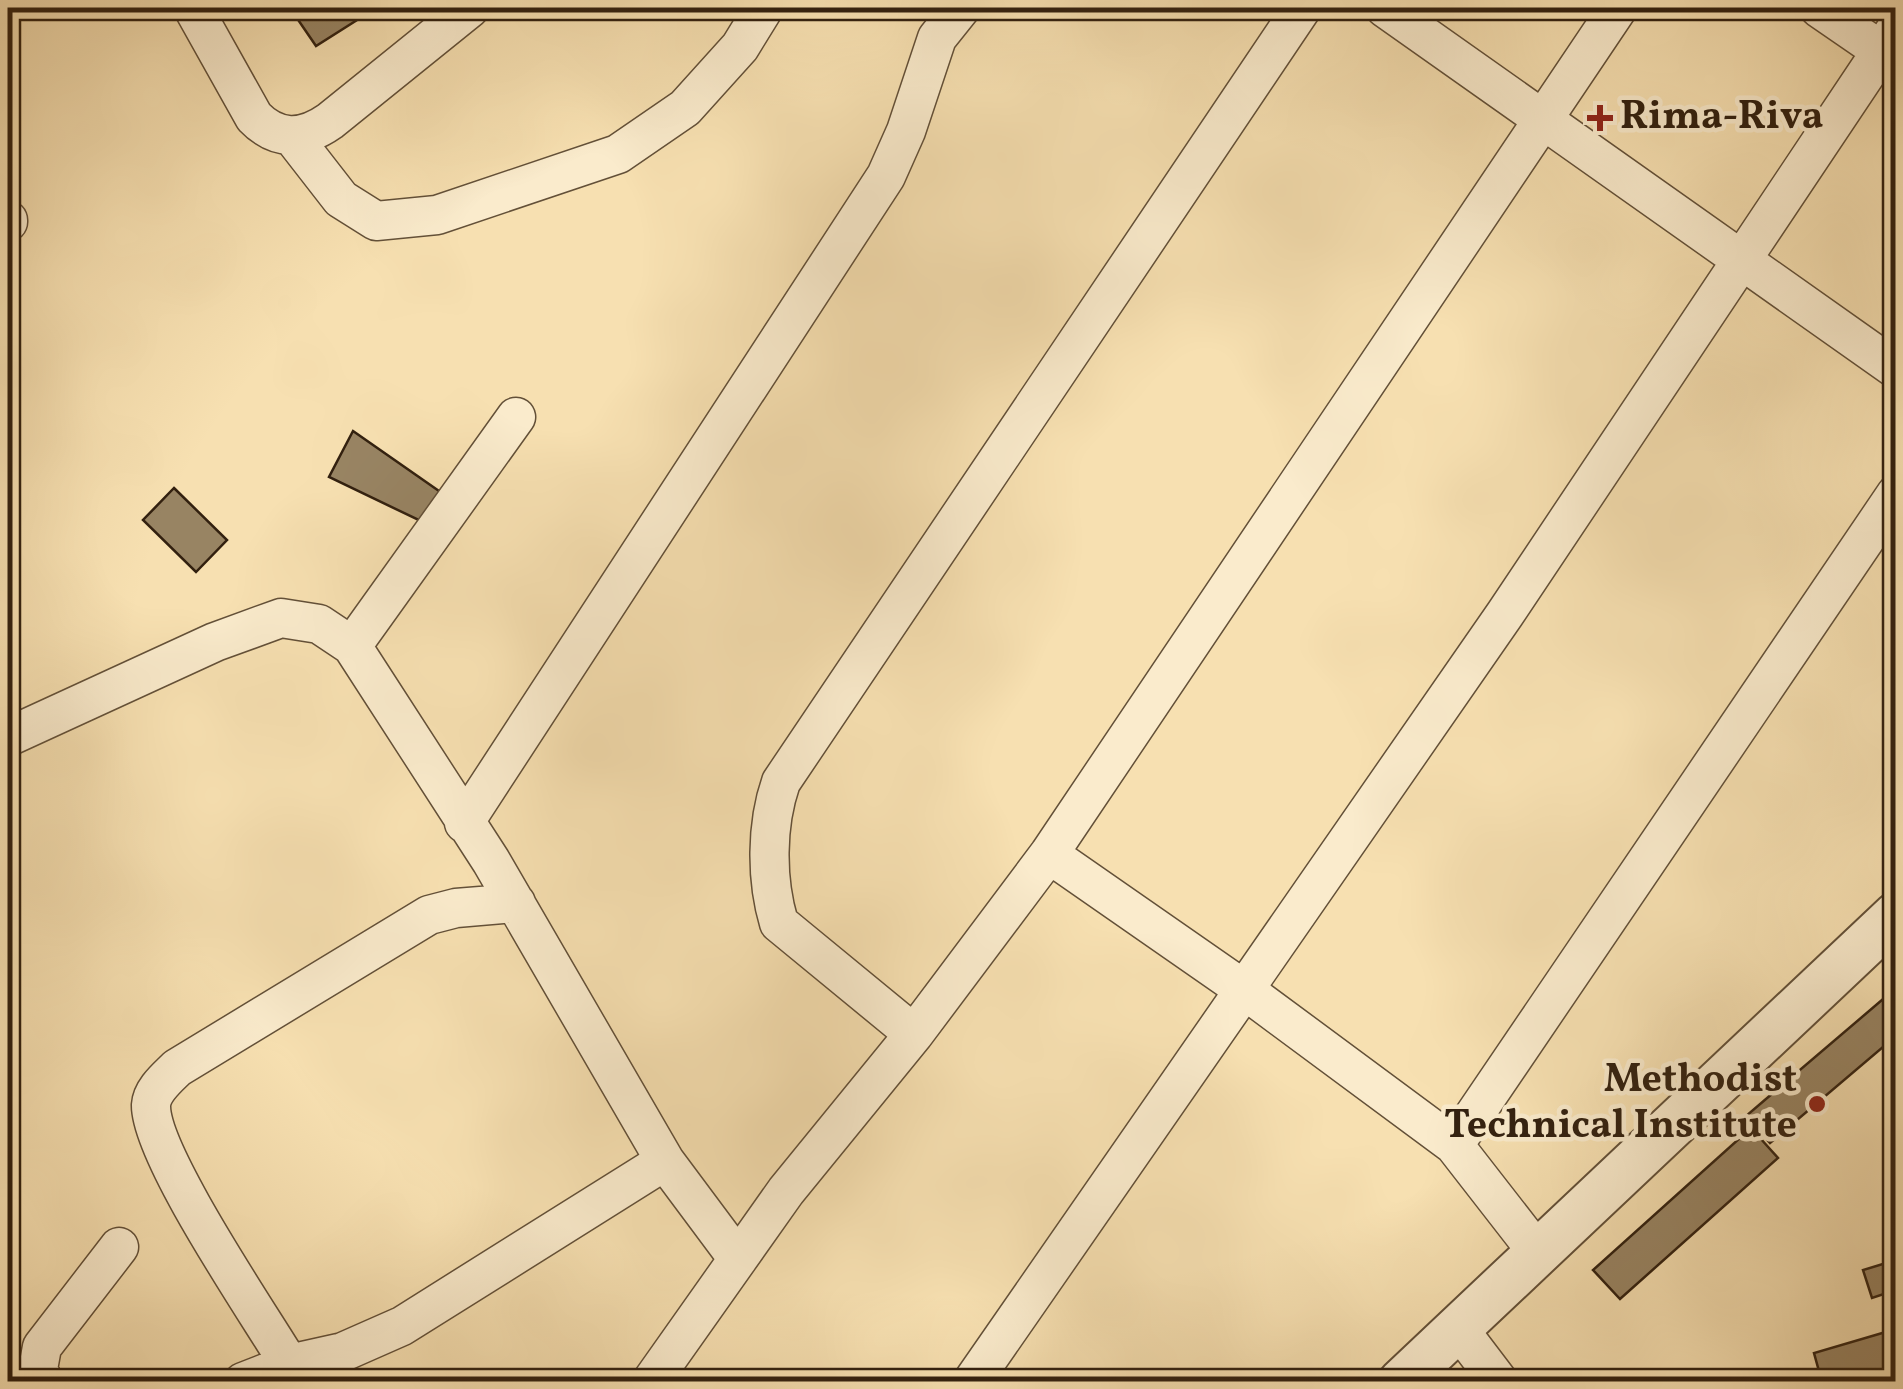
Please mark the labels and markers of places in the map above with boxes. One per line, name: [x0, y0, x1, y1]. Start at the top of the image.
place label: Rima-Riva: [1620, 90, 1824, 146]
marker: Rima-Riva: [1589, 107, 1611, 129]
place label: Methodist Technical Institute: [1444, 1053, 1797, 1155]
marker: Methodist Technical Institute: [1806, 1093, 1828, 1115]

